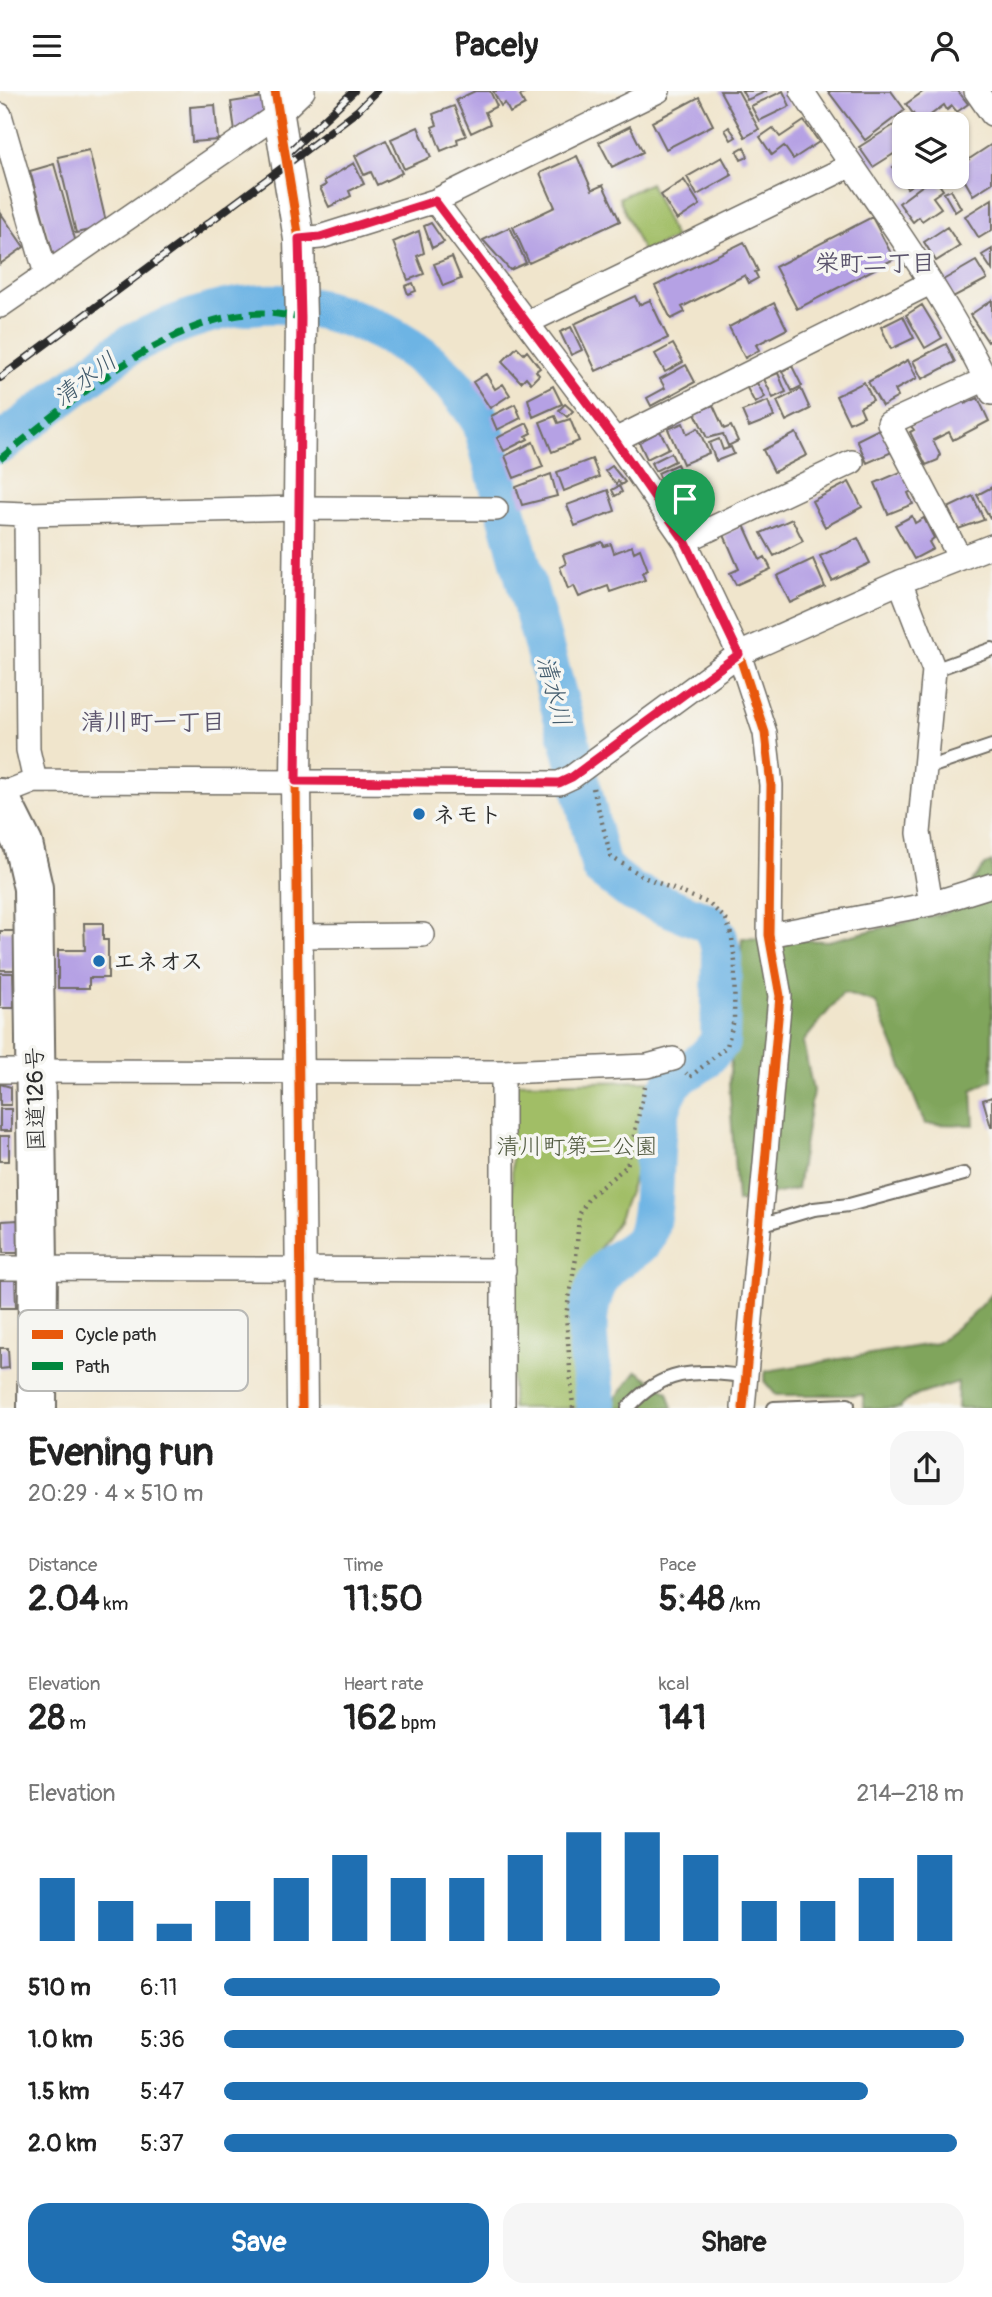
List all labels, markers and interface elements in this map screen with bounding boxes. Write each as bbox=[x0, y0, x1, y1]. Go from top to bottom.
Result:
text: Pacely bbox=[454, 26, 538, 66]
icon: menu bbox=[28, 27, 66, 65]
icon: person bbox=[926, 27, 964, 65]
map controls bbox=[892, 112, 969, 189]
button: layers bbox=[892, 112, 969, 189]
district label: 栄町二丁目 bbox=[815, 249, 935, 278]
water label: 清水川 bbox=[48, 346, 123, 413]
pin bbox=[655, 469, 715, 541]
icon: arrive bbox=[666, 480, 704, 518]
water label: 清水川 bbox=[530, 653, 577, 730]
district label: 清川町一丁目 bbox=[81, 708, 225, 737]
place label: ネモト bbox=[433, 800, 502, 829]
marker: ネモト bbox=[411, 806, 427, 822]
place label: エネオス bbox=[113, 947, 204, 976]
marker: エネオス bbox=[91, 953, 107, 969]
street label: 国道126号 bbox=[20, 1047, 51, 1151]
park label: 清川町第二公園 bbox=[497, 1132, 658, 1161]
legend bbox=[18, 1310, 248, 1391]
text: Cycle path bbox=[75, 1323, 156, 1347]
text: Path bbox=[75, 1355, 110, 1379]
text: Evening run bbox=[28, 1429, 214, 1477]
button: share bbox=[890, 1431, 964, 1505]
text: 20:29 · 4 × 510 m bbox=[28, 1479, 203, 1508]
text: Distance bbox=[28, 1553, 97, 1577]
text: Time bbox=[343, 1553, 383, 1577]
text: Pace bbox=[659, 1553, 696, 1577]
text: 2.04 bbox=[28, 1577, 99, 1621]
text: 11:50 bbox=[343, 1577, 423, 1621]
text: 5:48 bbox=[659, 1577, 725, 1621]
text: km bbox=[99, 1592, 128, 1616]
text: /km bbox=[725, 1592, 761, 1616]
text: Elevation bbox=[28, 1672, 100, 1696]
text: Heart rate bbox=[343, 1672, 423, 1696]
text: kcal bbox=[659, 1672, 690, 1696]
text: 28 bbox=[28, 1696, 65, 1740]
text: 162 bbox=[343, 1696, 397, 1740]
text: 141 bbox=[659, 1696, 706, 1740]
text: m bbox=[65, 1711, 86, 1735]
text: bpm bbox=[397, 1711, 436, 1735]
text: Elevation bbox=[28, 1779, 116, 1808]
text: 214–218 m bbox=[856, 1779, 964, 1808]
text: 510 m bbox=[28, 1973, 91, 2002]
text: 6:11 bbox=[140, 1973, 178, 2002]
text: 1.0 km bbox=[28, 2025, 93, 2054]
text: 5:36 bbox=[140, 2025, 185, 2054]
text: 1.5 km bbox=[28, 2077, 90, 2106]
text: 5:47 bbox=[140, 2077, 184, 2106]
text: 2.0 km bbox=[28, 2129, 97, 2158]
text: 5:37 bbox=[140, 2129, 184, 2158]
button: Save bbox=[28, 2203, 489, 2283]
button: Share bbox=[503, 2203, 964, 2283]

